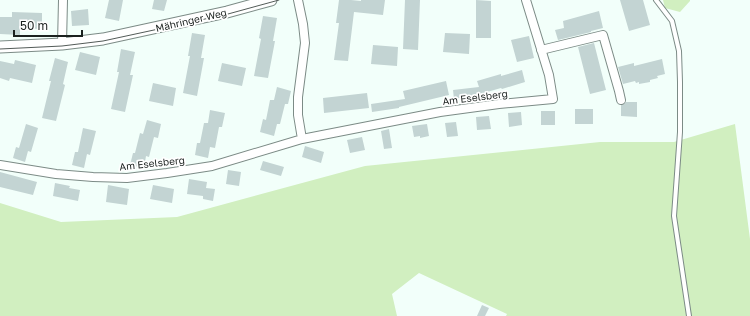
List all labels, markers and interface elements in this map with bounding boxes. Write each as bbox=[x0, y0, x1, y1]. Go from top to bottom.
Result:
street label: Mähringer Weg bbox=[154, 6, 228, 34]
scale bar bbox=[14, 12, 82, 38]
text: 50 m bbox=[20, 18, 48, 33]
street label: Am Eselsberg bbox=[442, 87, 508, 107]
street label: Am Eselsberg bbox=[119, 154, 185, 172]

